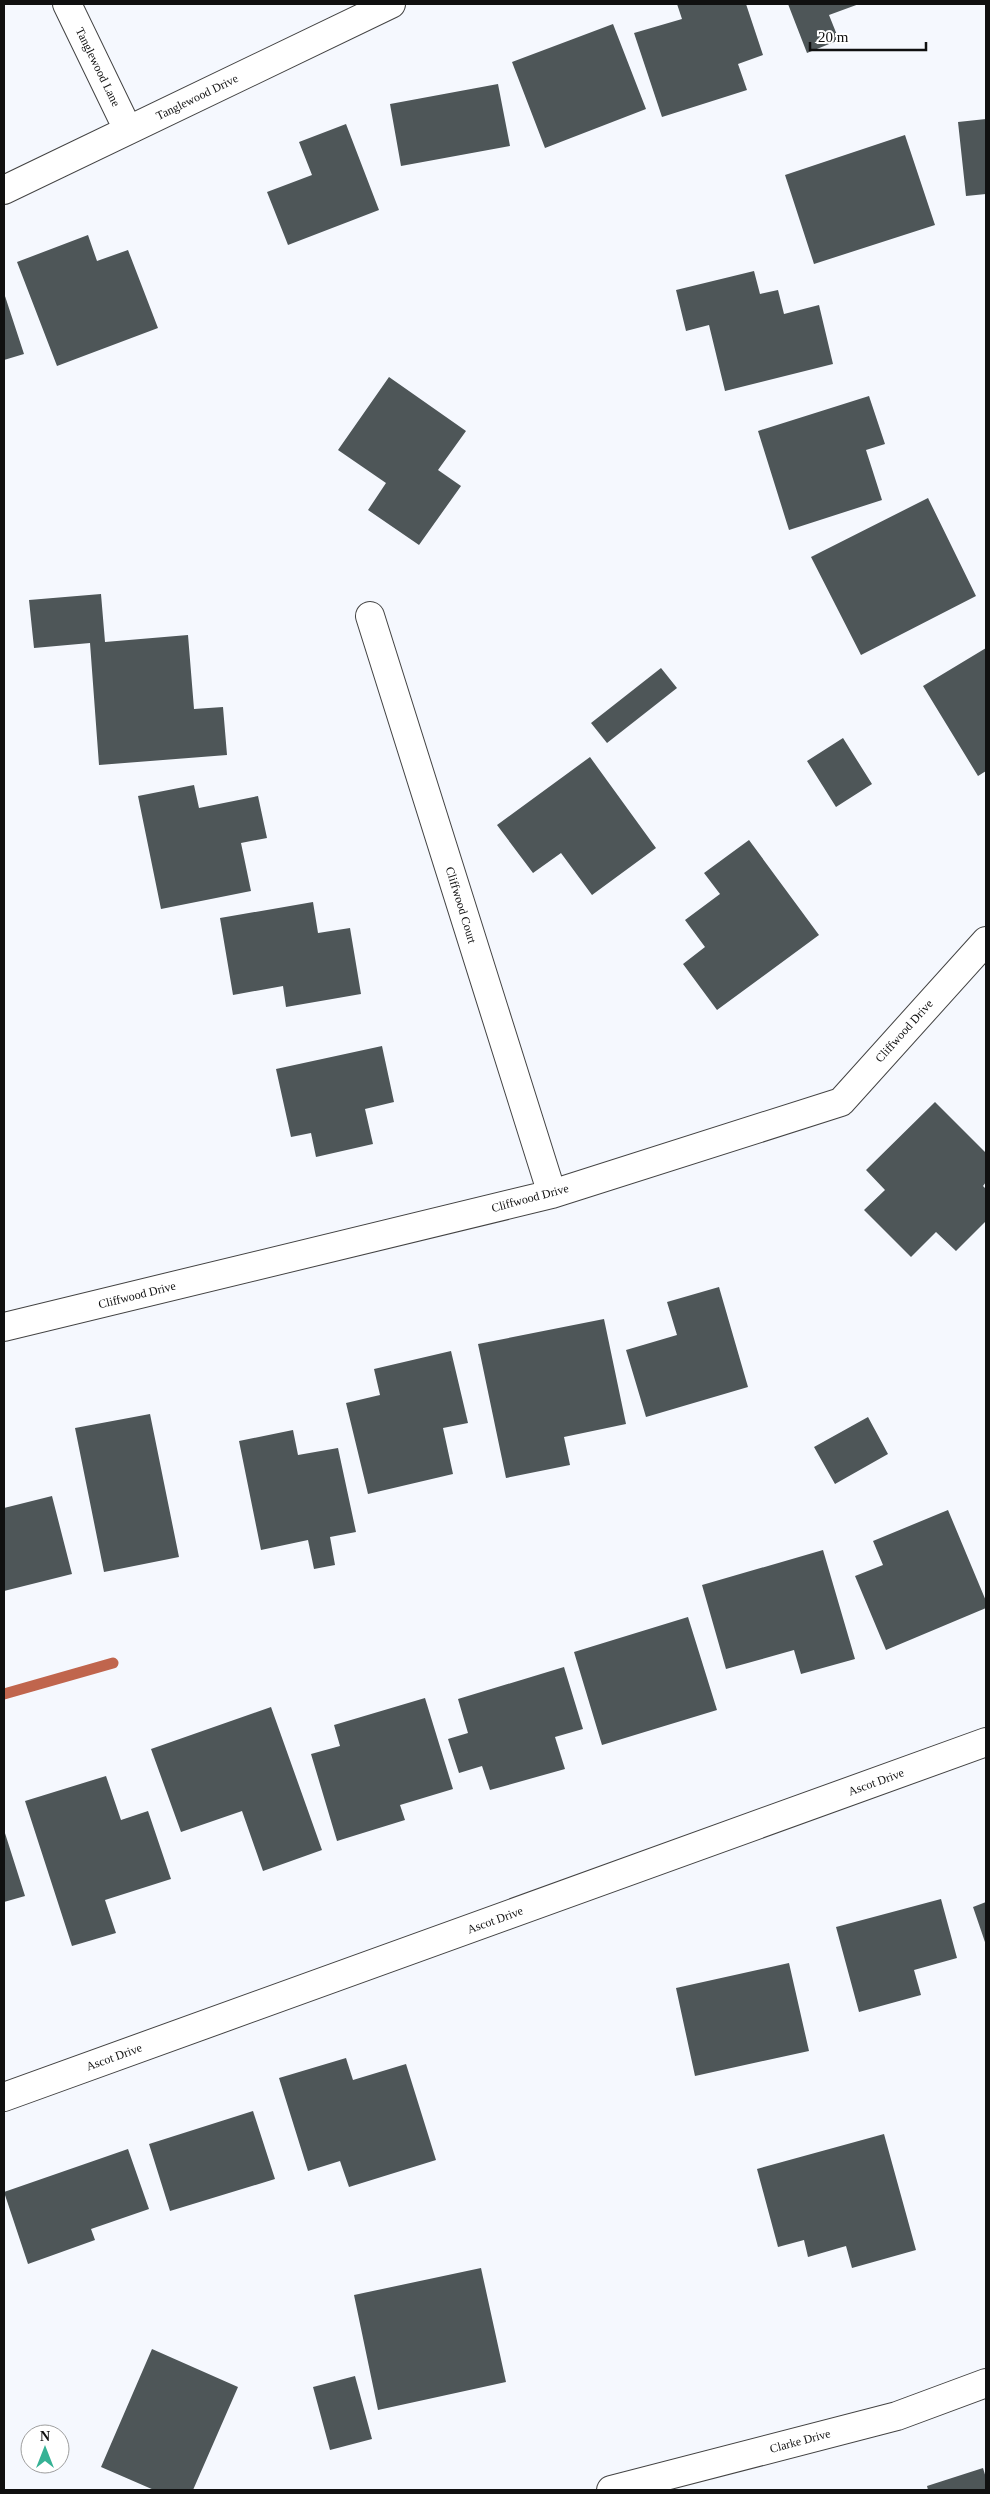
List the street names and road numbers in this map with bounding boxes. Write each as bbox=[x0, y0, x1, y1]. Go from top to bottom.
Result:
street label: Tanglewood Lane bbox=[73, 25, 123, 109]
street label: Tanglewood Drive bbox=[154, 71, 240, 123]
street label: Cliffwood Court bbox=[443, 865, 480, 946]
street label: Cliffwood Drive bbox=[872, 997, 936, 1065]
street label: Cliffwood Drive bbox=[490, 1181, 570, 1215]
street label: Cliffwood Drive bbox=[97, 1279, 177, 1311]
street label: Ascot Drive bbox=[846, 1765, 906, 1799]
street label: Ascot Drive bbox=[465, 1903, 525, 1937]
street label: Ascot Drive bbox=[84, 2040, 144, 2074]
street label: Clarke Drive bbox=[768, 2426, 832, 2456]

